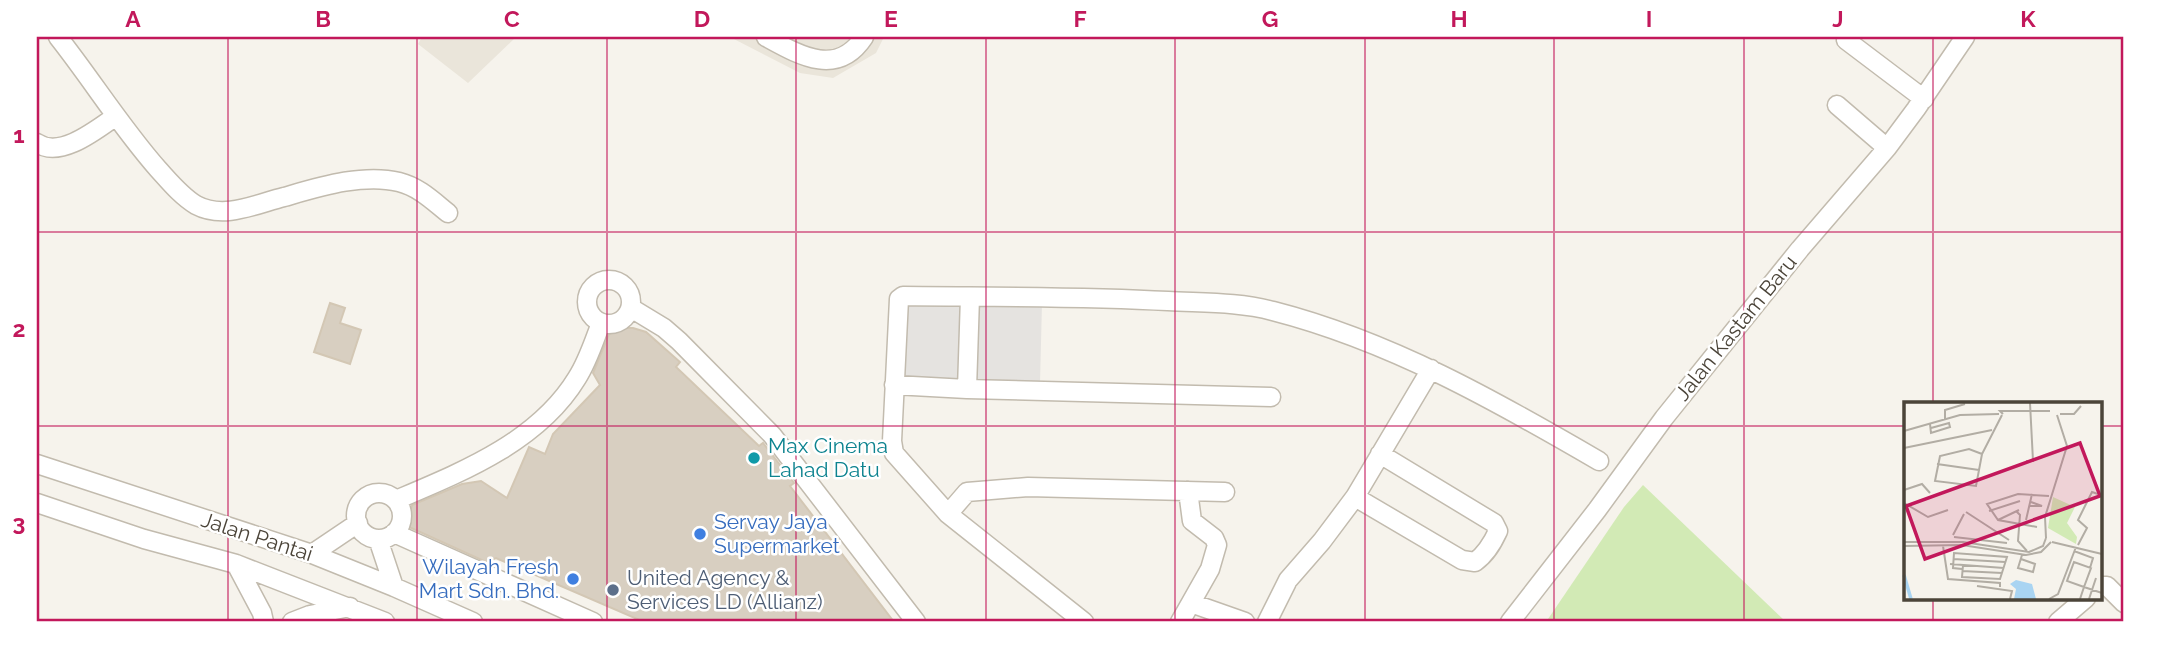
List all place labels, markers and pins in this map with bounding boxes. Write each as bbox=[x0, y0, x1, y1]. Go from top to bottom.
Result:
place label: Max Cinema Lahad Datu bbox=[768, 433, 888, 482]
marker: Max Cinema Lahad Datu bbox=[746, 450, 762, 466]
place label: Servay Jaya Supermarket bbox=[714, 509, 840, 558]
marker: Servay Jaya Supermarket bbox=[692, 526, 708, 542]
place label: Wilayah Fresh Mart Sdn. Bhd. bbox=[419, 554, 559, 603]
place label: United Agency & Services LD (Allianz) bbox=[627, 565, 823, 614]
marker: Wilayah Fresh Mart Sdn. Bhd. bbox=[565, 571, 581, 587]
marker: United Agency & Services LD (Allianz) bbox=[605, 582, 621, 598]

